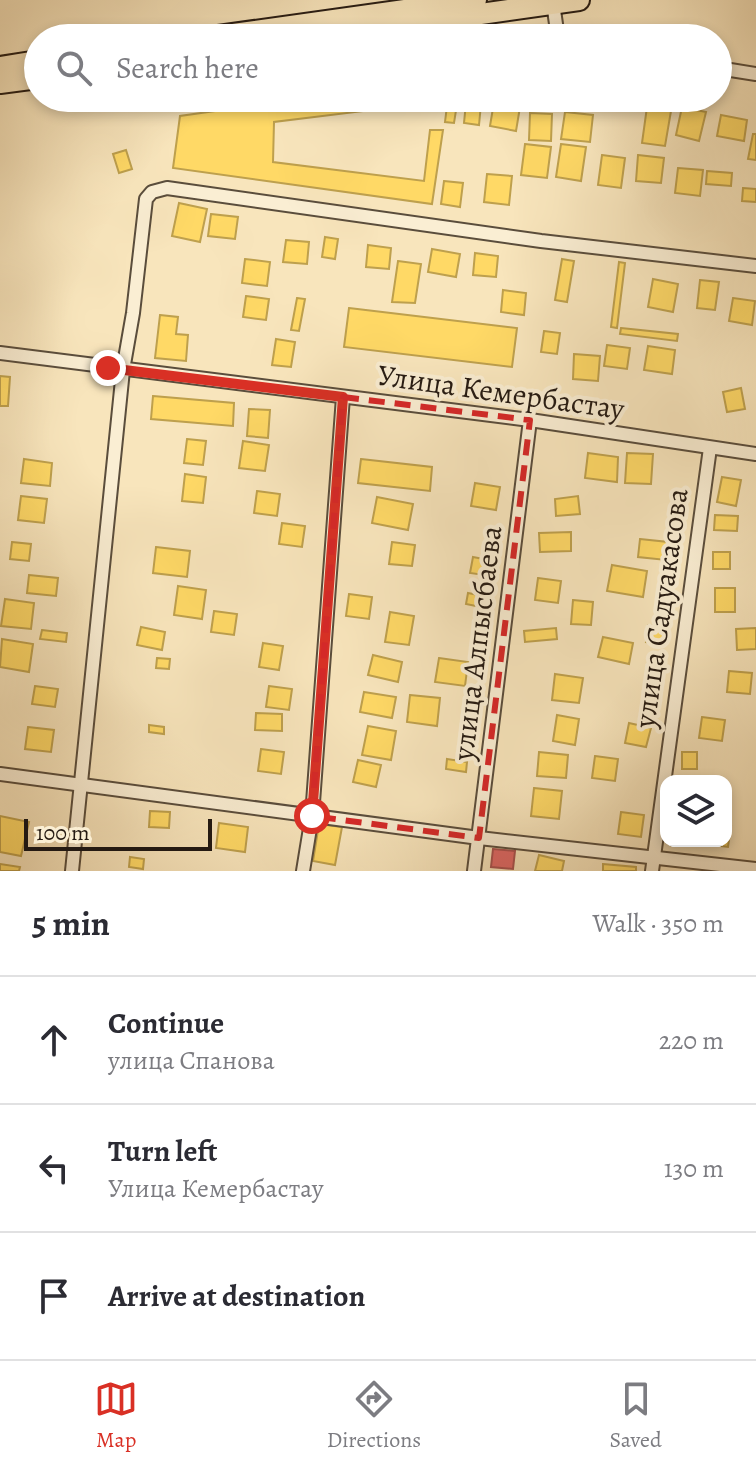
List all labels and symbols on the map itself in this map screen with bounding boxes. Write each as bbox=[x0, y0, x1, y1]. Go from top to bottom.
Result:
route end bbox=[90, 350, 126, 386]
street label: Улица Кемербастау bbox=[375, 355, 627, 429]
street label: улица Садуакасова bbox=[624, 486, 698, 731]
street label: улица Алпысбаева bbox=[443, 523, 511, 764]
route start bbox=[294, 798, 330, 834]
scale bar bbox=[24, 815, 212, 851]

